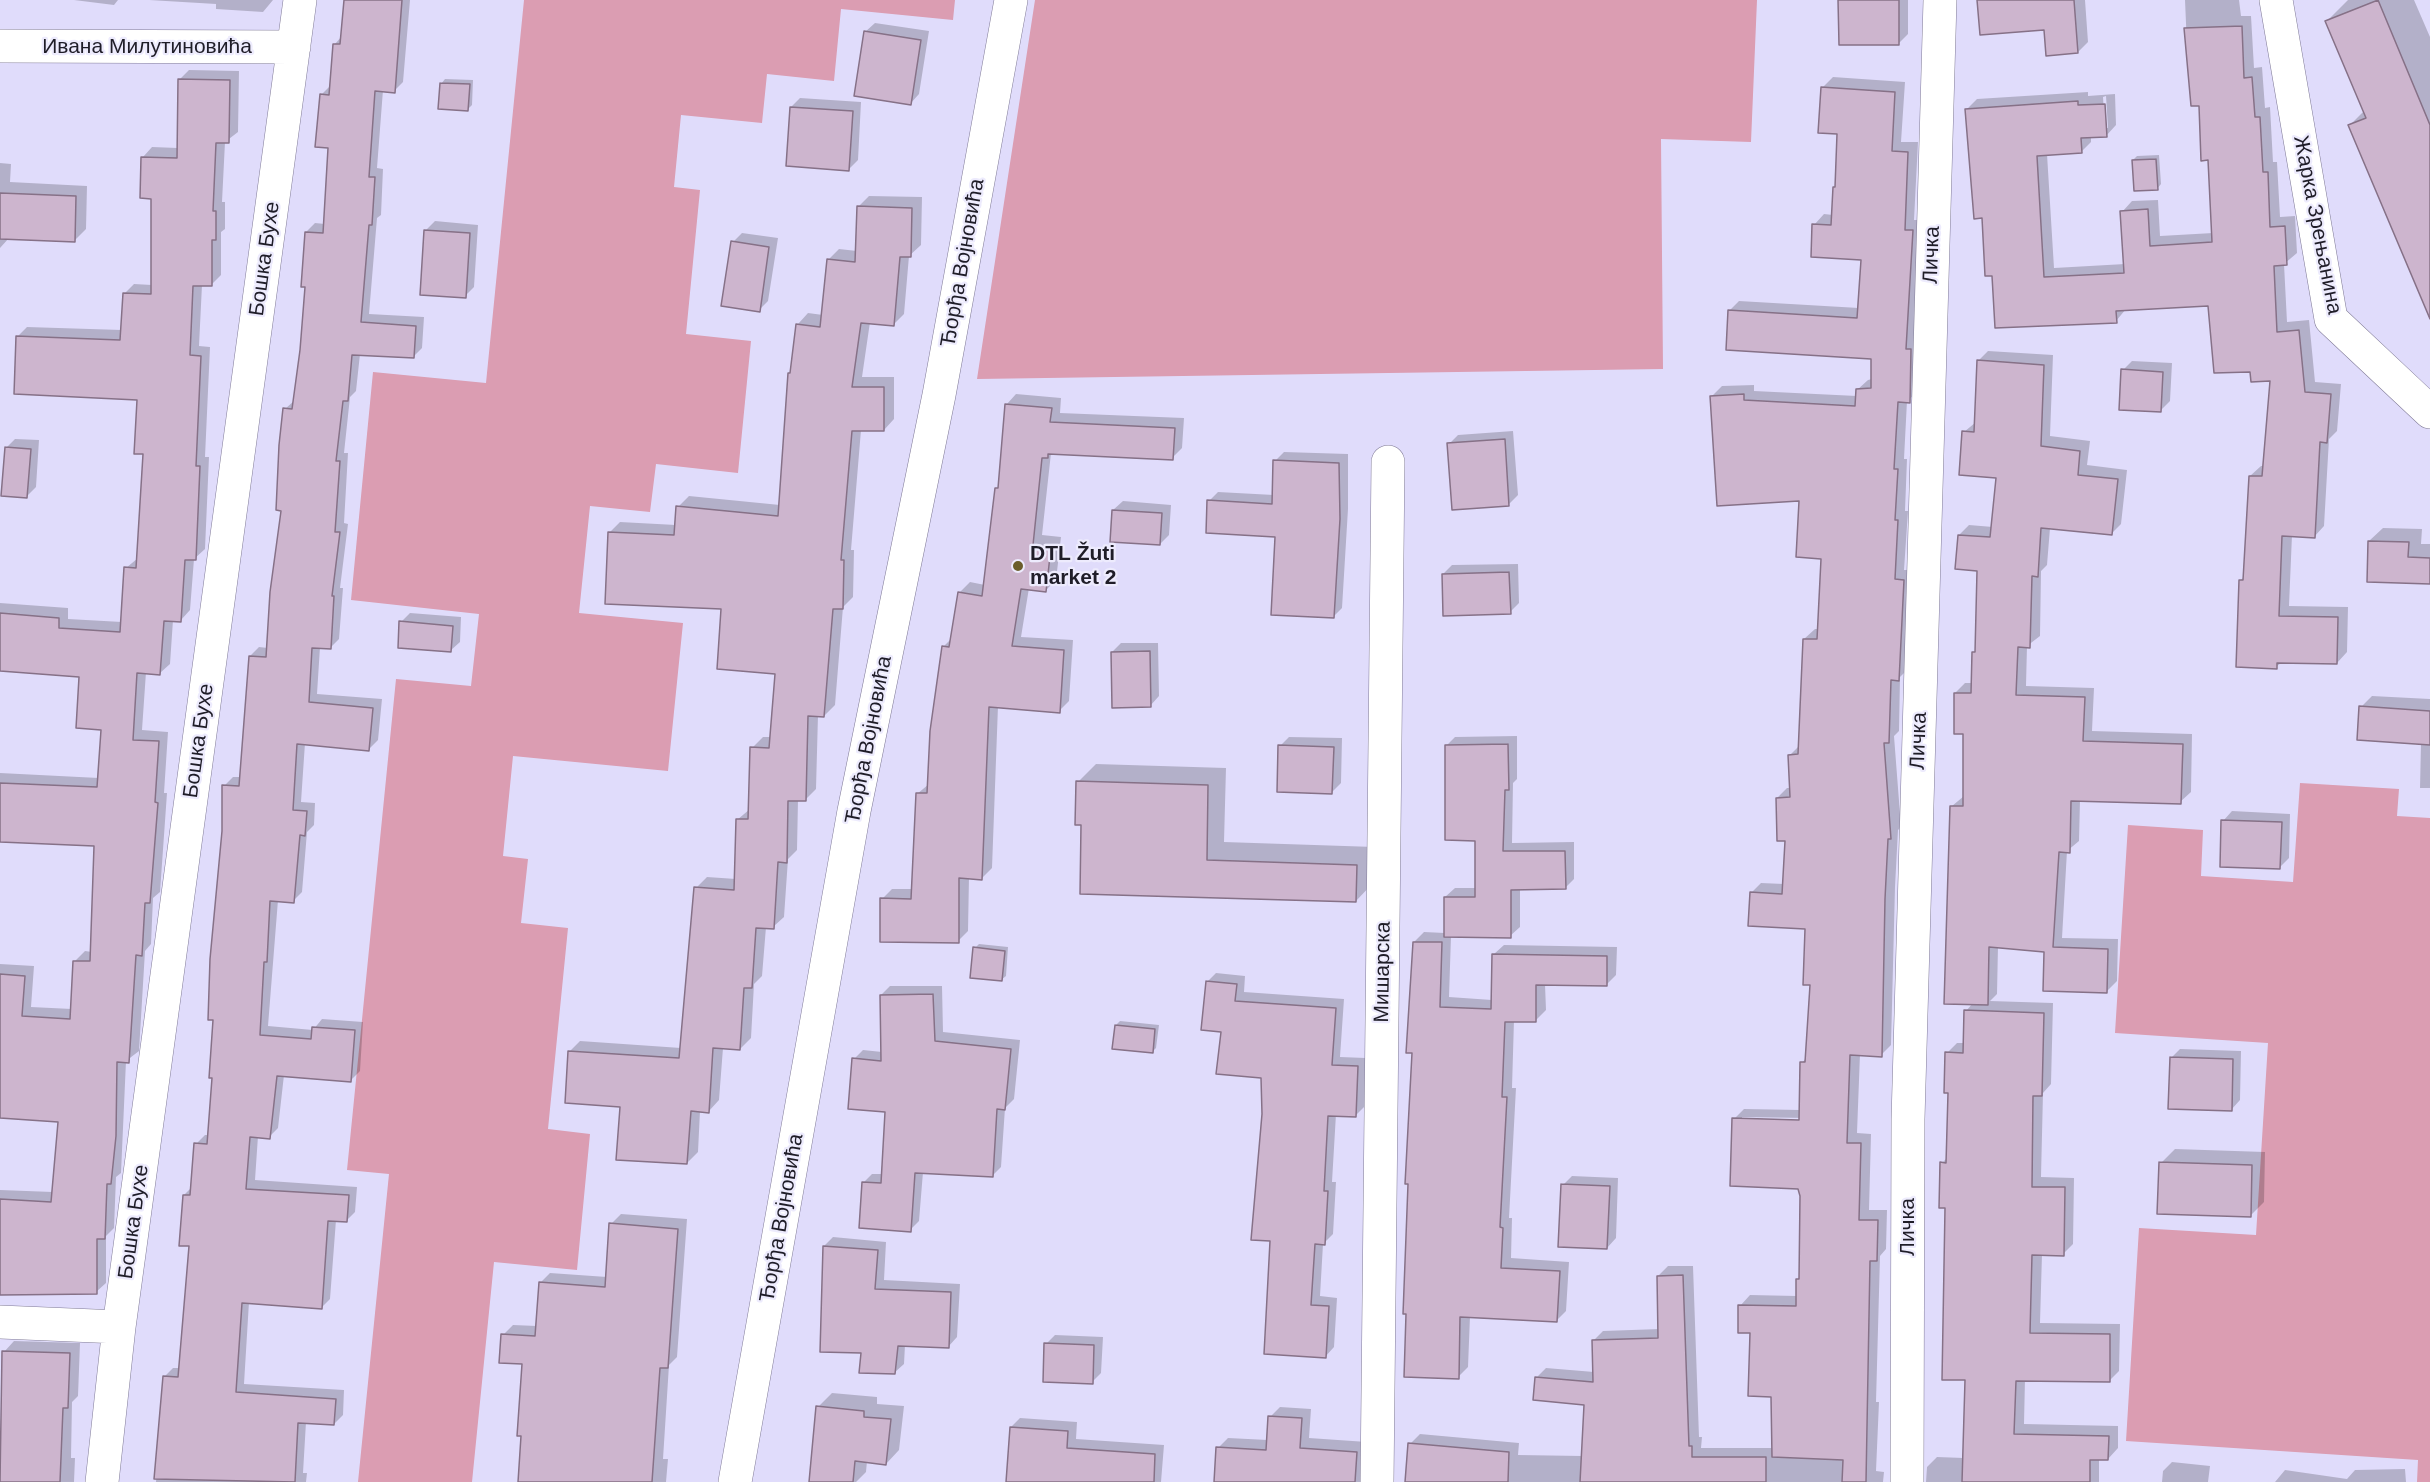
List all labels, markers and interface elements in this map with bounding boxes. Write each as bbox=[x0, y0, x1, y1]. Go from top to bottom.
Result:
street label: Ивана Милутиновића bbox=[42, 34, 252, 60]
street label: Жарка Зрењанина bbox=[2287, 133, 2347, 317]
street label: Ђорђа Војновића bbox=[936, 177, 990, 349]
street label: Бошка Бухе bbox=[245, 200, 285, 318]
street label: Личка bbox=[1918, 226, 1946, 284]
place label: DTL Žuti market 2 bbox=[1030, 541, 1116, 591]
marker: DTL Žuti market 2 bbox=[1011, 559, 1025, 573]
street label: Ђорђа Војновића bbox=[840, 654, 898, 826]
street label: Бошка Бухе bbox=[179, 682, 219, 800]
street label: Личка bbox=[1905, 712, 1933, 770]
street label: Мишарска bbox=[1370, 921, 1396, 1023]
street label: Ђорђа Војновића bbox=[755, 1132, 809, 1304]
street label: Бошка Бухе bbox=[114, 1163, 154, 1281]
street label: Личка bbox=[1895, 1198, 1921, 1256]

